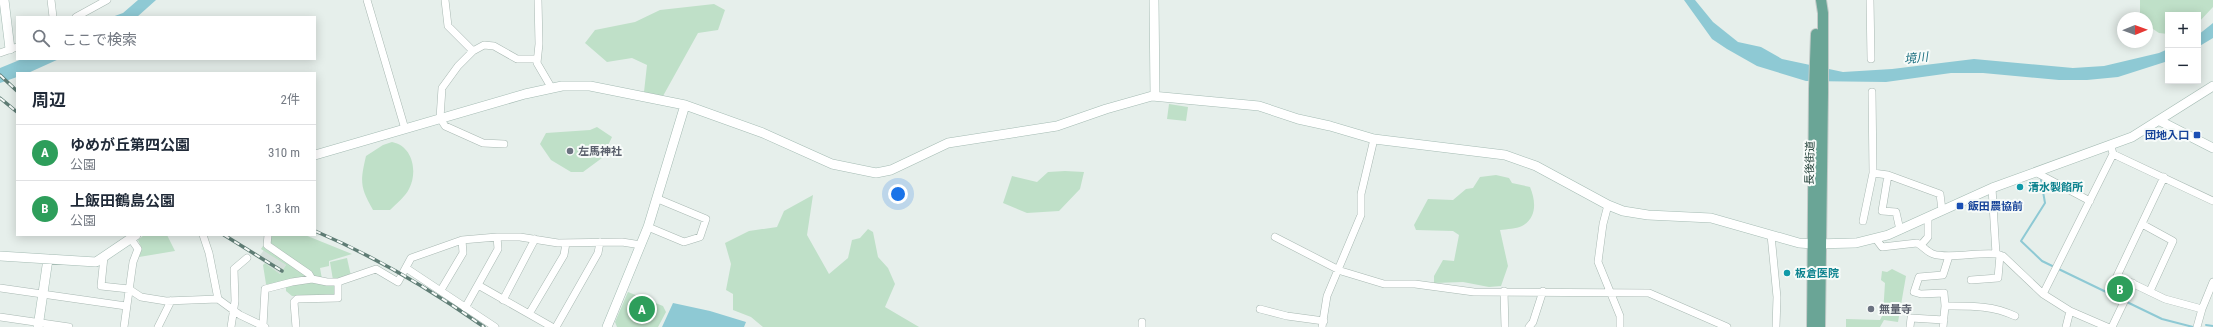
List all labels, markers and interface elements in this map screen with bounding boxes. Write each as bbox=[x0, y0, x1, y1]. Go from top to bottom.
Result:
north arrow bbox=[2117, 12, 2153, 48]
map controls bbox=[2165, 12, 2201, 84]
button: + bbox=[2165, 12, 2201, 48]
search box bbox=[16, 16, 316, 60]
icon: search bbox=[30, 27, 52, 49]
text: ここで検索 bbox=[62, 31, 137, 49]
button: − bbox=[2165, 48, 2201, 84]
water label: 境川 bbox=[1903, 50, 1931, 66]
text: 周辺 bbox=[32, 90, 66, 110]
text: 2件 bbox=[281, 92, 300, 107]
place label: 団地入口 bbox=[2145, 129, 2189, 142]
marker: 団地入口 bbox=[2192, 130, 2202, 140]
text: ゆめが丘第四公園 bbox=[70, 136, 190, 154]
street label: 長後街道 bbox=[1803, 141, 1817, 185]
text: A bbox=[41, 145, 49, 160]
text: 310 m bbox=[268, 145, 300, 160]
place label: 左馬神社 bbox=[578, 145, 622, 158]
marker: 左馬神社 bbox=[565, 146, 575, 156]
text: 公園 bbox=[70, 157, 96, 172]
place label: 清水製餡所 bbox=[2028, 181, 2083, 194]
marker: 清水製餡所 bbox=[2015, 182, 2025, 192]
your location bbox=[888, 184, 908, 204]
text: 上飯田鶴島公園 bbox=[70, 192, 175, 210]
place label: 飯田農協前 bbox=[1967, 200, 2023, 213]
text: B bbox=[41, 201, 49, 216]
text: 1.3 km bbox=[265, 201, 300, 216]
marker: 飯田農協前 bbox=[1955, 201, 1965, 211]
text: 公園 bbox=[70, 213, 96, 228]
place label: 板倉医院 bbox=[1795, 267, 1839, 280]
marker: 板倉医院 bbox=[1782, 268, 1792, 278]
pin: B bbox=[2107, 274, 2133, 304]
pin: A bbox=[629, 294, 655, 324]
place label: 無量寺 bbox=[1879, 303, 1912, 316]
marker: 無量寺 bbox=[1866, 304, 1876, 314]

